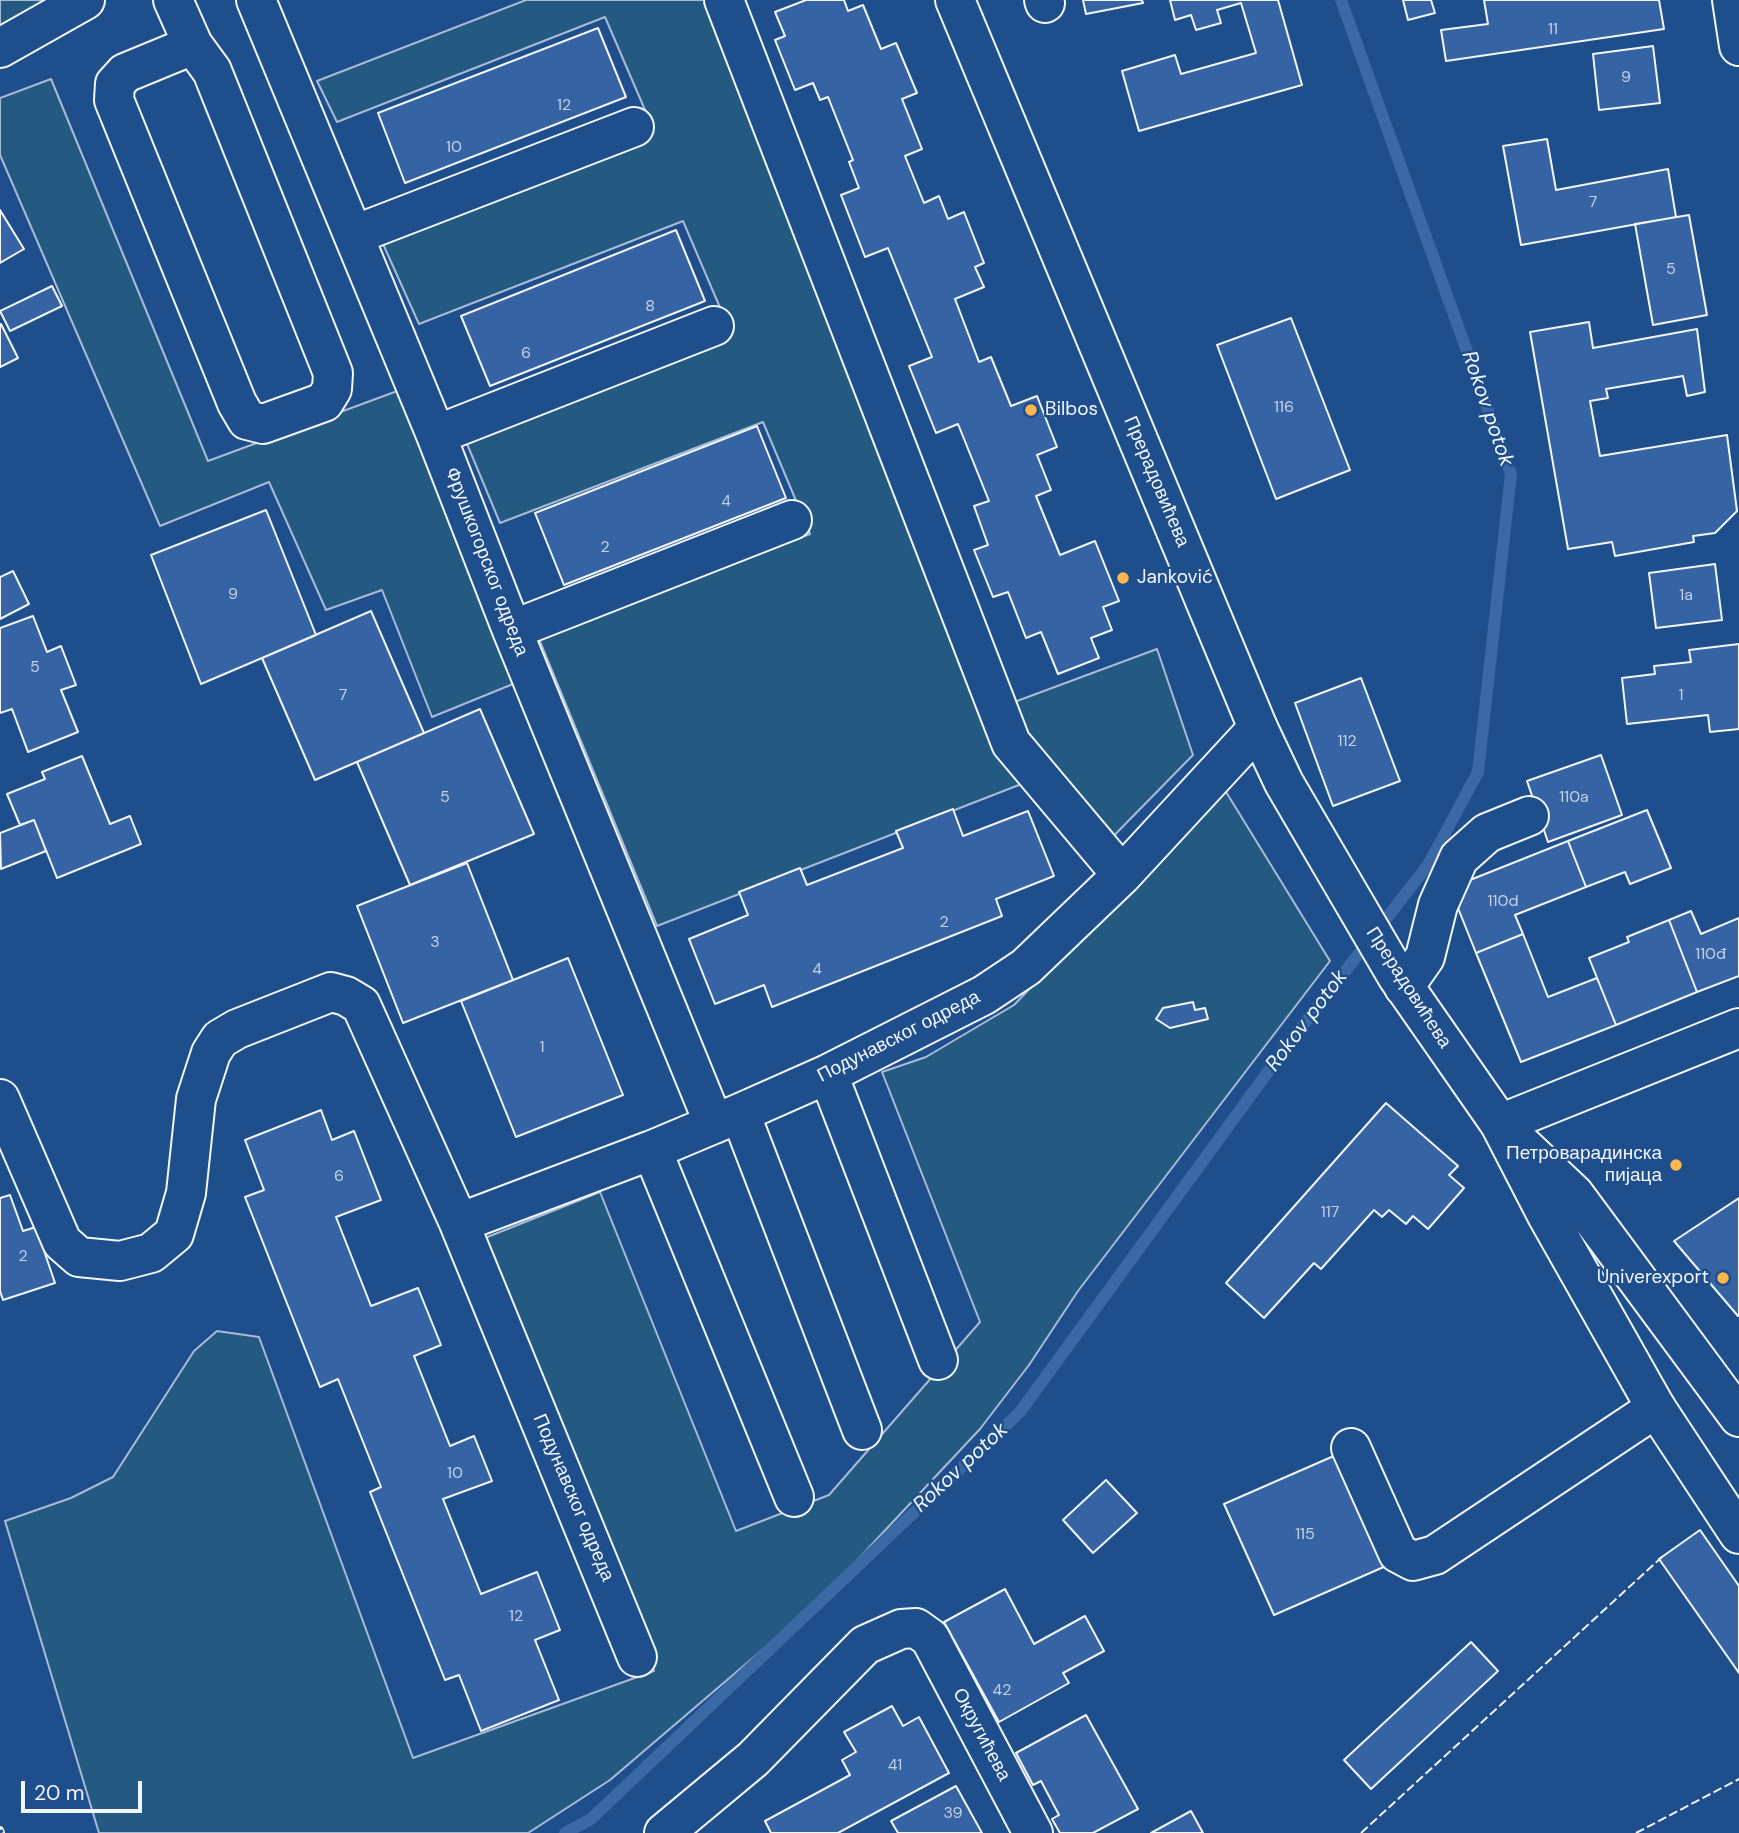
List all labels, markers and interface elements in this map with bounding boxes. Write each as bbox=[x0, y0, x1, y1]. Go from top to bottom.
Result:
house number: 11 bbox=[1548, 20, 1558, 40]
house number: 9 bbox=[1621, 68, 1631, 88]
house number: 12 bbox=[557, 96, 571, 116]
house number: 10 bbox=[446, 138, 462, 158]
house number: 7 bbox=[1589, 193, 1597, 213]
house number: 5 bbox=[1666, 260, 1676, 280]
house number: 8 bbox=[645, 297, 655, 317]
house number: 6 bbox=[521, 344, 531, 364]
water label: Rokov potok bbox=[1455, 348, 1519, 470]
house number: 116 bbox=[1274, 398, 1294, 418]
place label: Bilbos bbox=[1045, 399, 1098, 421]
marker: Bilbos bbox=[1023, 402, 1039, 418]
street label: Прерадовићева bbox=[1118, 413, 1194, 551]
street label: Фрушкогорског одреда bbox=[439, 464, 533, 660]
house number: 4 bbox=[721, 492, 731, 512]
house number: 2 bbox=[600, 538, 610, 558]
place label: Janković bbox=[1137, 567, 1213, 589]
marker: Janković bbox=[1115, 570, 1131, 586]
house number: 9 bbox=[228, 585, 238, 605]
house number: 1a bbox=[1679, 586, 1693, 606]
house number: 5 bbox=[30, 658, 40, 678]
house number: 7 bbox=[339, 686, 347, 706]
house number: 1 bbox=[1679, 686, 1683, 706]
house number: 112 bbox=[1337, 732, 1357, 752]
house number: 5 bbox=[440, 788, 450, 808]
house number: 110a bbox=[1559, 788, 1589, 808]
house number: 110d bbox=[1488, 892, 1518, 912]
house number: 2 bbox=[939, 913, 949, 933]
street label: Прерадовићева bbox=[1360, 923, 1456, 1053]
house number: 3 bbox=[430, 933, 440, 953]
house number: 110đ bbox=[1695, 945, 1727, 965]
house number: 4 bbox=[812, 960, 822, 980]
water label: Rokov potok bbox=[1261, 965, 1353, 1077]
street label: Подунавског одреда bbox=[814, 986, 984, 1088]
house number: 1 bbox=[540, 1038, 544, 1058]
place label: Петроварадинска пијаца bbox=[1506, 1143, 1662, 1187]
marker: Петроварадинска пијаца bbox=[1668, 1157, 1684, 1173]
house number: 6 bbox=[334, 1167, 344, 1187]
house number: 117 bbox=[1321, 1203, 1339, 1223]
house number: 2 bbox=[18, 1247, 28, 1267]
place label: Univerexport bbox=[1597, 1267, 1709, 1289]
marker: Univerexport bbox=[1715, 1270, 1731, 1286]
street label: Подунавског одреда bbox=[527, 1411, 619, 1585]
water label: Rokov potok bbox=[908, 1418, 1014, 1518]
house number: 10 bbox=[447, 1464, 463, 1484]
house number: 115 bbox=[1295, 1525, 1315, 1545]
house number: 12 bbox=[509, 1607, 523, 1627]
house number: 42 bbox=[993, 1681, 1011, 1701]
street label: Округићева bbox=[947, 1685, 1015, 1785]
house number: 41 bbox=[888, 1756, 902, 1776]
scale bar bbox=[24, 1766, 145, 1810]
text: 20 m bbox=[34, 1779, 85, 1807]
house number: 39 bbox=[943, 1804, 963, 1824]

